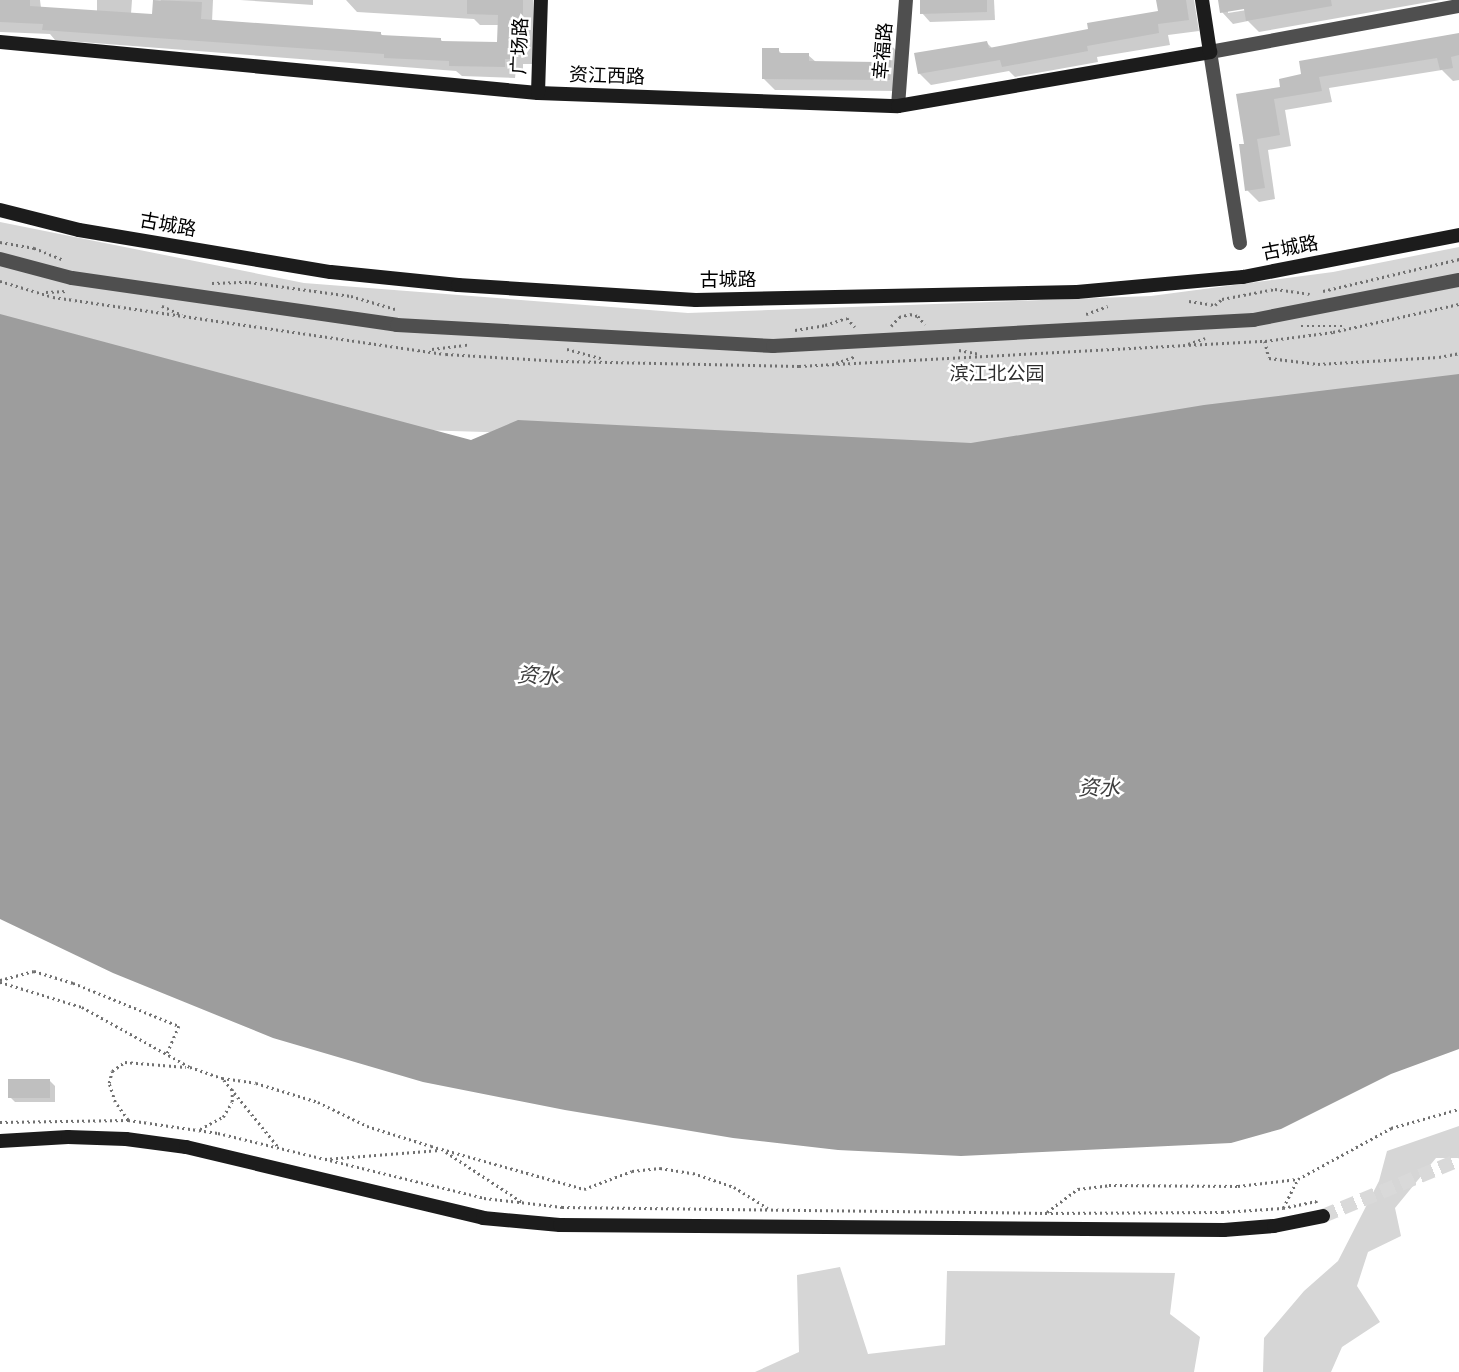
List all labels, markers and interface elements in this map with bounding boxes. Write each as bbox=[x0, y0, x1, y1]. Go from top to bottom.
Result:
street label: 广场路 bbox=[508, 17, 532, 75]
street label: 幸福路 bbox=[869, 22, 897, 80]
street label: 资江西路 bbox=[569, 63, 645, 89]
street label: 古城路 bbox=[138, 209, 198, 241]
street label: 古城路 bbox=[1260, 231, 1320, 265]
street label: 古城路 bbox=[700, 269, 756, 291]
park label: 滨江北公园 bbox=[950, 363, 1044, 385]
water label: 资水 bbox=[516, 662, 560, 690]
water label: 资水 bbox=[1078, 775, 1120, 801]

